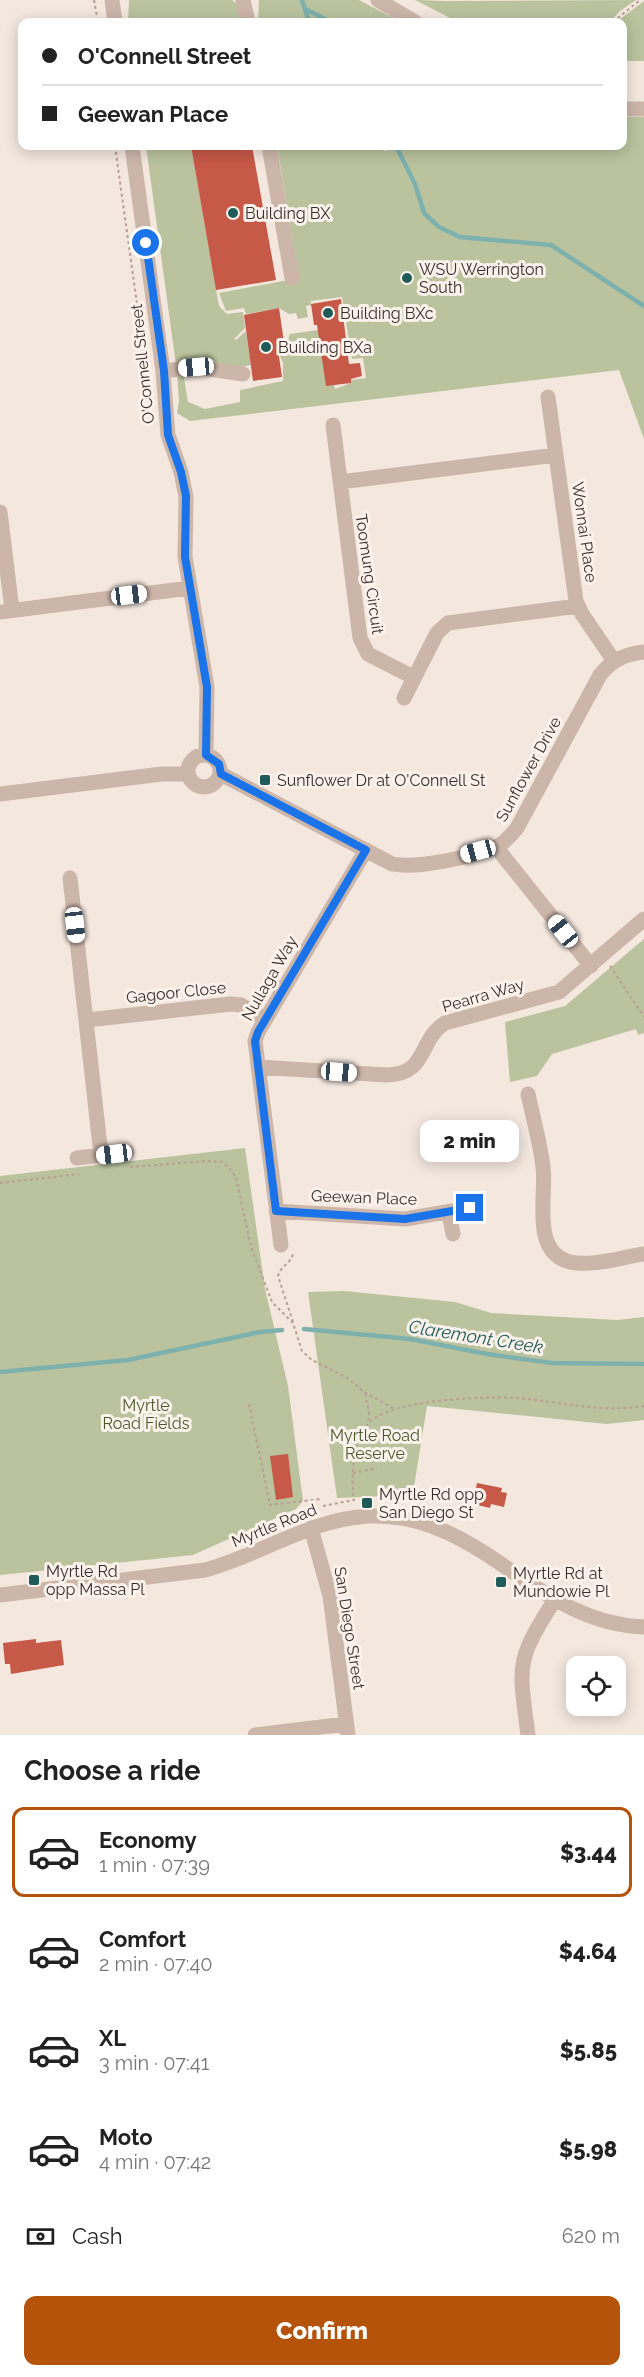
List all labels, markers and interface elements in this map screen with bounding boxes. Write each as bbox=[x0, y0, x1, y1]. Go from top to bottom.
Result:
text: O'Connell Street bbox=[78, 43, 251, 69]
text: Geewan Place bbox=[78, 101, 228, 127]
place label: Building BX bbox=[245, 204, 331, 223]
marker: Building BX bbox=[226, 206, 240, 220]
route start bbox=[132, 229, 159, 256]
place label: WSU Werrington South bbox=[419, 260, 544, 297]
marker: WSU Werrington South bbox=[400, 271, 414, 285]
street label: O'Connell Street bbox=[127, 302, 158, 425]
place label: Building BXc bbox=[340, 304, 434, 323]
marker: Building BXc bbox=[321, 306, 335, 320]
place label: Building BXa bbox=[278, 338, 372, 357]
marker: Building BXa bbox=[259, 340, 273, 354]
car bbox=[177, 356, 215, 378]
street label: Wonnai Place bbox=[568, 481, 601, 584]
street label: Toomung Circuit bbox=[352, 513, 387, 636]
car bbox=[110, 584, 148, 606]
street label: Sunflower Drive bbox=[492, 714, 565, 825]
place label: Sunflower Dr at O'Connell St bbox=[277, 771, 486, 790]
marker: Sunflower Dr at O'Connell St bbox=[258, 773, 272, 787]
car bbox=[458, 838, 498, 864]
car bbox=[64, 906, 86, 944]
car bbox=[545, 911, 581, 951]
street label: Nullaga Way bbox=[238, 932, 301, 1024]
street label: Pearra Way bbox=[440, 975, 527, 1016]
street label: Gagoor Close bbox=[125, 978, 227, 1007]
car bbox=[320, 1062, 358, 1082]
callout: 2 min bbox=[420, 1121, 520, 1163]
text: 2 min bbox=[443, 1129, 496, 1153]
car bbox=[95, 1143, 133, 1165]
street label: Geewan Place bbox=[311, 1186, 417, 1209]
route end bbox=[456, 1194, 483, 1221]
water label: Claremont Creek bbox=[407, 1316, 545, 1358]
park label: Myrtle Road Fields bbox=[103, 1396, 190, 1433]
park label: Myrtle Road Reserve bbox=[330, 1426, 420, 1463]
place label: Myrtle Rd opp San Diego St bbox=[379, 1485, 484, 1522]
marker: Myrtle Rd opp San Diego St bbox=[360, 1496, 374, 1510]
street label: Myrtle Road bbox=[229, 1500, 319, 1551]
place label: Myrtle Rd opp Massa Pl bbox=[46, 1562, 145, 1599]
place label: Myrtle Rd at Mundowie Pl bbox=[513, 1564, 610, 1601]
street label: San Diego Street bbox=[330, 1565, 369, 1691]
marker: Myrtle Rd opp Massa Pl bbox=[27, 1573, 41, 1587]
marker: Myrtle Rd at Mundowie Pl bbox=[494, 1575, 508, 1589]
map controls bbox=[566, 1656, 626, 1716]
button: locate bbox=[566, 1656, 626, 1716]
text: Choose a ride bbox=[24, 1755, 200, 1786]
icon: car bbox=[27, 1825, 81, 1879]
text: Economy bbox=[99, 1827, 197, 1853]
text: $3.44 bbox=[560, 1839, 617, 1865]
text: 1 min · 07:39 bbox=[99, 1853, 210, 1877]
icon: car bbox=[27, 1924, 81, 1978]
text: Comfort bbox=[99, 1926, 186, 1952]
text: $4.64 bbox=[559, 1938, 617, 1964]
text: 2 min · 07:40 bbox=[99, 1952, 213, 1976]
icon: car bbox=[27, 2023, 81, 2077]
text: XL bbox=[99, 2025, 126, 2051]
text: $5.85 bbox=[560, 2037, 617, 2063]
text: 3 min · 07:41 bbox=[99, 2051, 209, 2075]
icon: car bbox=[27, 2122, 81, 2176]
text: Moto bbox=[99, 2124, 153, 2150]
text: $5.98 bbox=[559, 2136, 617, 2162]
text: 4 min · 07:42 bbox=[99, 2150, 211, 2174]
icon: cash bbox=[24, 2220, 57, 2253]
text: Cash bbox=[72, 2223, 123, 2249]
text: 620 m bbox=[562, 2224, 620, 2248]
button: Confirm bbox=[24, 2296, 620, 2365]

